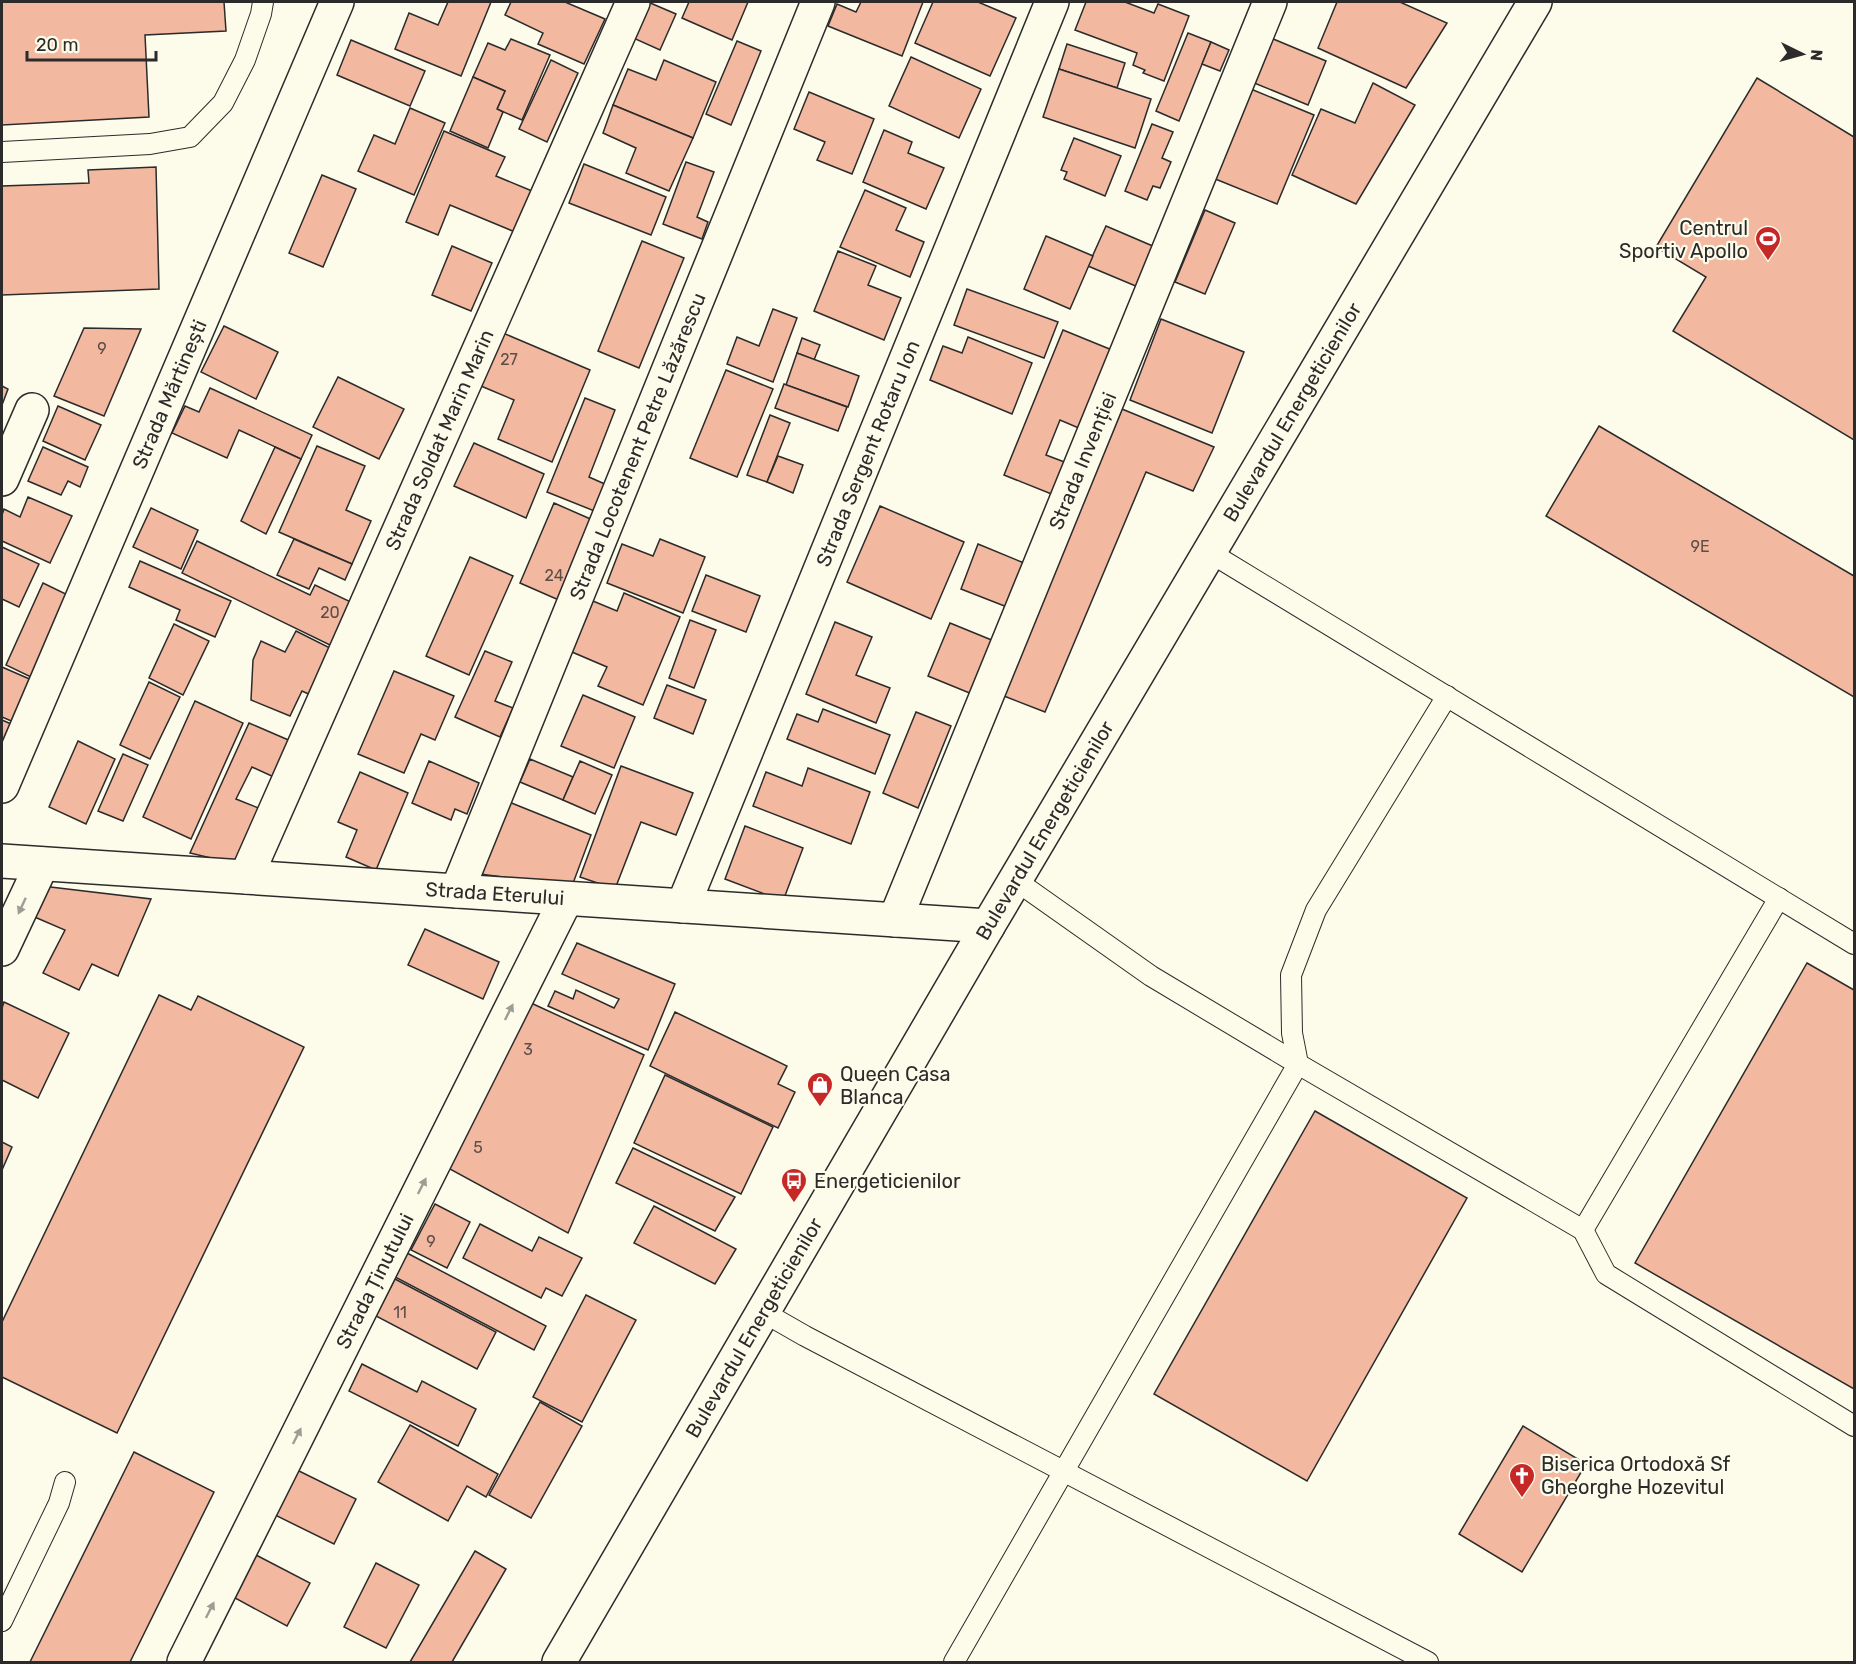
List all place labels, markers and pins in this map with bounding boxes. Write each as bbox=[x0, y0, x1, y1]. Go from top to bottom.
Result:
place label: Centrul Sportiv Apollo bbox=[1619, 216, 1748, 263]
sports icon: Centrul Sportiv Apollo bbox=[1753, 224, 1783, 262]
place label: Queen Casa Blanca bbox=[840, 1062, 951, 1109]
shop icon: Queen Casa Blanca bbox=[805, 1070, 835, 1108]
bus stop icon: Energeticienilor bbox=[779, 1166, 809, 1204]
place label: Energeticienilor bbox=[814, 1169, 961, 1193]
place label: Biserica Ortodoxă Sf Gheorghe Hozevitul bbox=[1541, 1452, 1731, 1499]
church icon: Biserica Ortodoxă Sf Gheorghe Hozevitul bbox=[1507, 1461, 1537, 1499]

